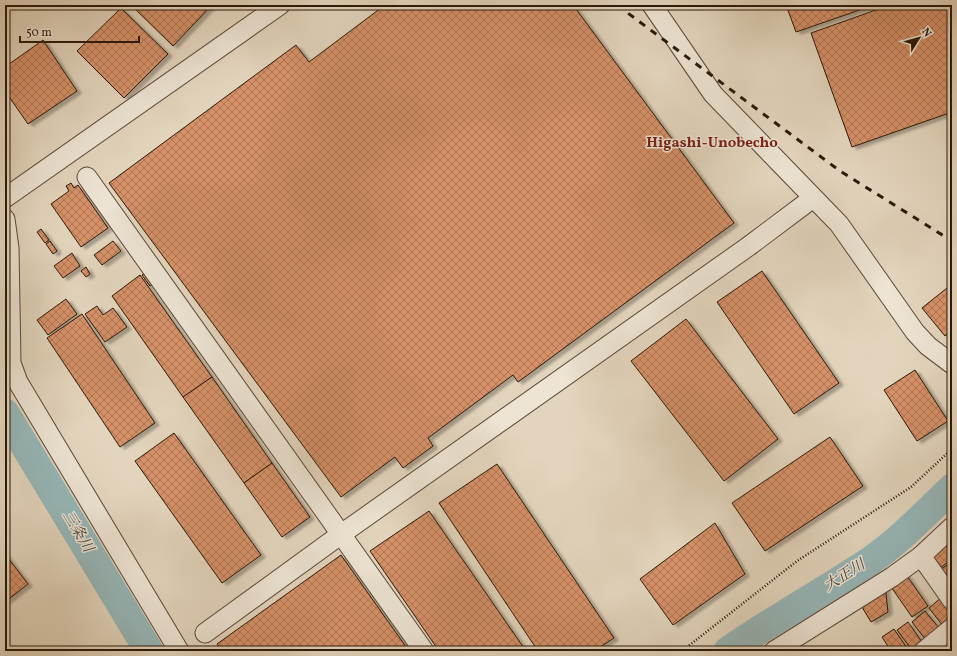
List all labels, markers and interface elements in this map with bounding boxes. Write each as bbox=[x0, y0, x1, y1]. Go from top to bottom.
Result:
scale bar bbox=[20, 18, 139, 44]
north arrow bbox=[899, 18, 939, 58]
text: 50 m bbox=[26, 25, 52, 41]
text: N bbox=[917, 25, 934, 41]
district label: Higashi-Unobecho bbox=[646, 133, 778, 154]
water label: 三条川 bbox=[56, 507, 99, 558]
water label: 大正川 bbox=[820, 554, 871, 597]

